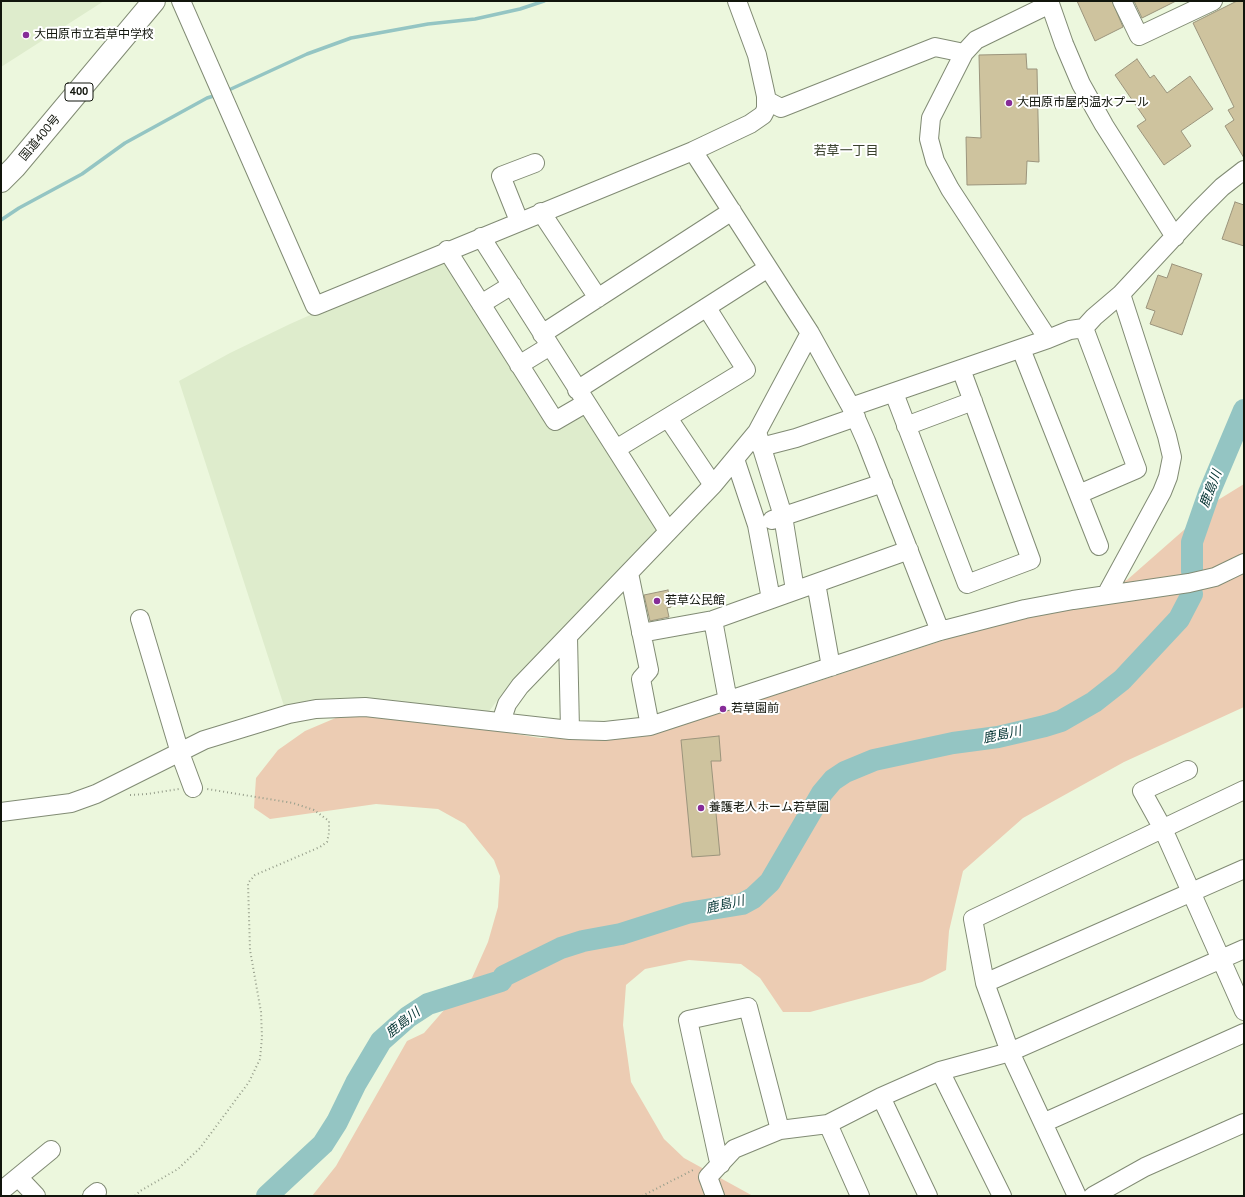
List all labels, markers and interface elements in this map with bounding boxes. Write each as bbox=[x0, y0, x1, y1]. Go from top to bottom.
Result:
place label: 大田原市立若草中学校 bbox=[34, 28, 154, 42]
marker: 大田原市立若草中学校 bbox=[21, 30, 31, 40]
road number: 400 bbox=[65, 83, 93, 101]
place label: 大田原市屋内温水プール bbox=[1017, 96, 1149, 110]
marker: 大田原市屋内温水プール bbox=[1004, 98, 1014, 108]
street label: 国道400号 bbox=[17, 112, 63, 164]
district label: 若草一丁目 bbox=[814, 143, 878, 159]
water label: 鹿島川 bbox=[1197, 468, 1225, 510]
place label: 若草公民館 bbox=[665, 594, 725, 608]
marker: 若草公民館 bbox=[652, 596, 662, 606]
place label: 若草園前 bbox=[731, 702, 779, 716]
marker: 若草園前 bbox=[718, 704, 728, 714]
water label: 鹿島川 bbox=[981, 723, 1023, 747]
place label: 養護老人ホーム若草園 bbox=[709, 801, 829, 815]
marker: 養護老人ホーム若草園 bbox=[696, 803, 706, 813]
water label: 鹿島川 bbox=[704, 893, 746, 917]
water label: 鹿島川 bbox=[383, 1005, 423, 1041]

